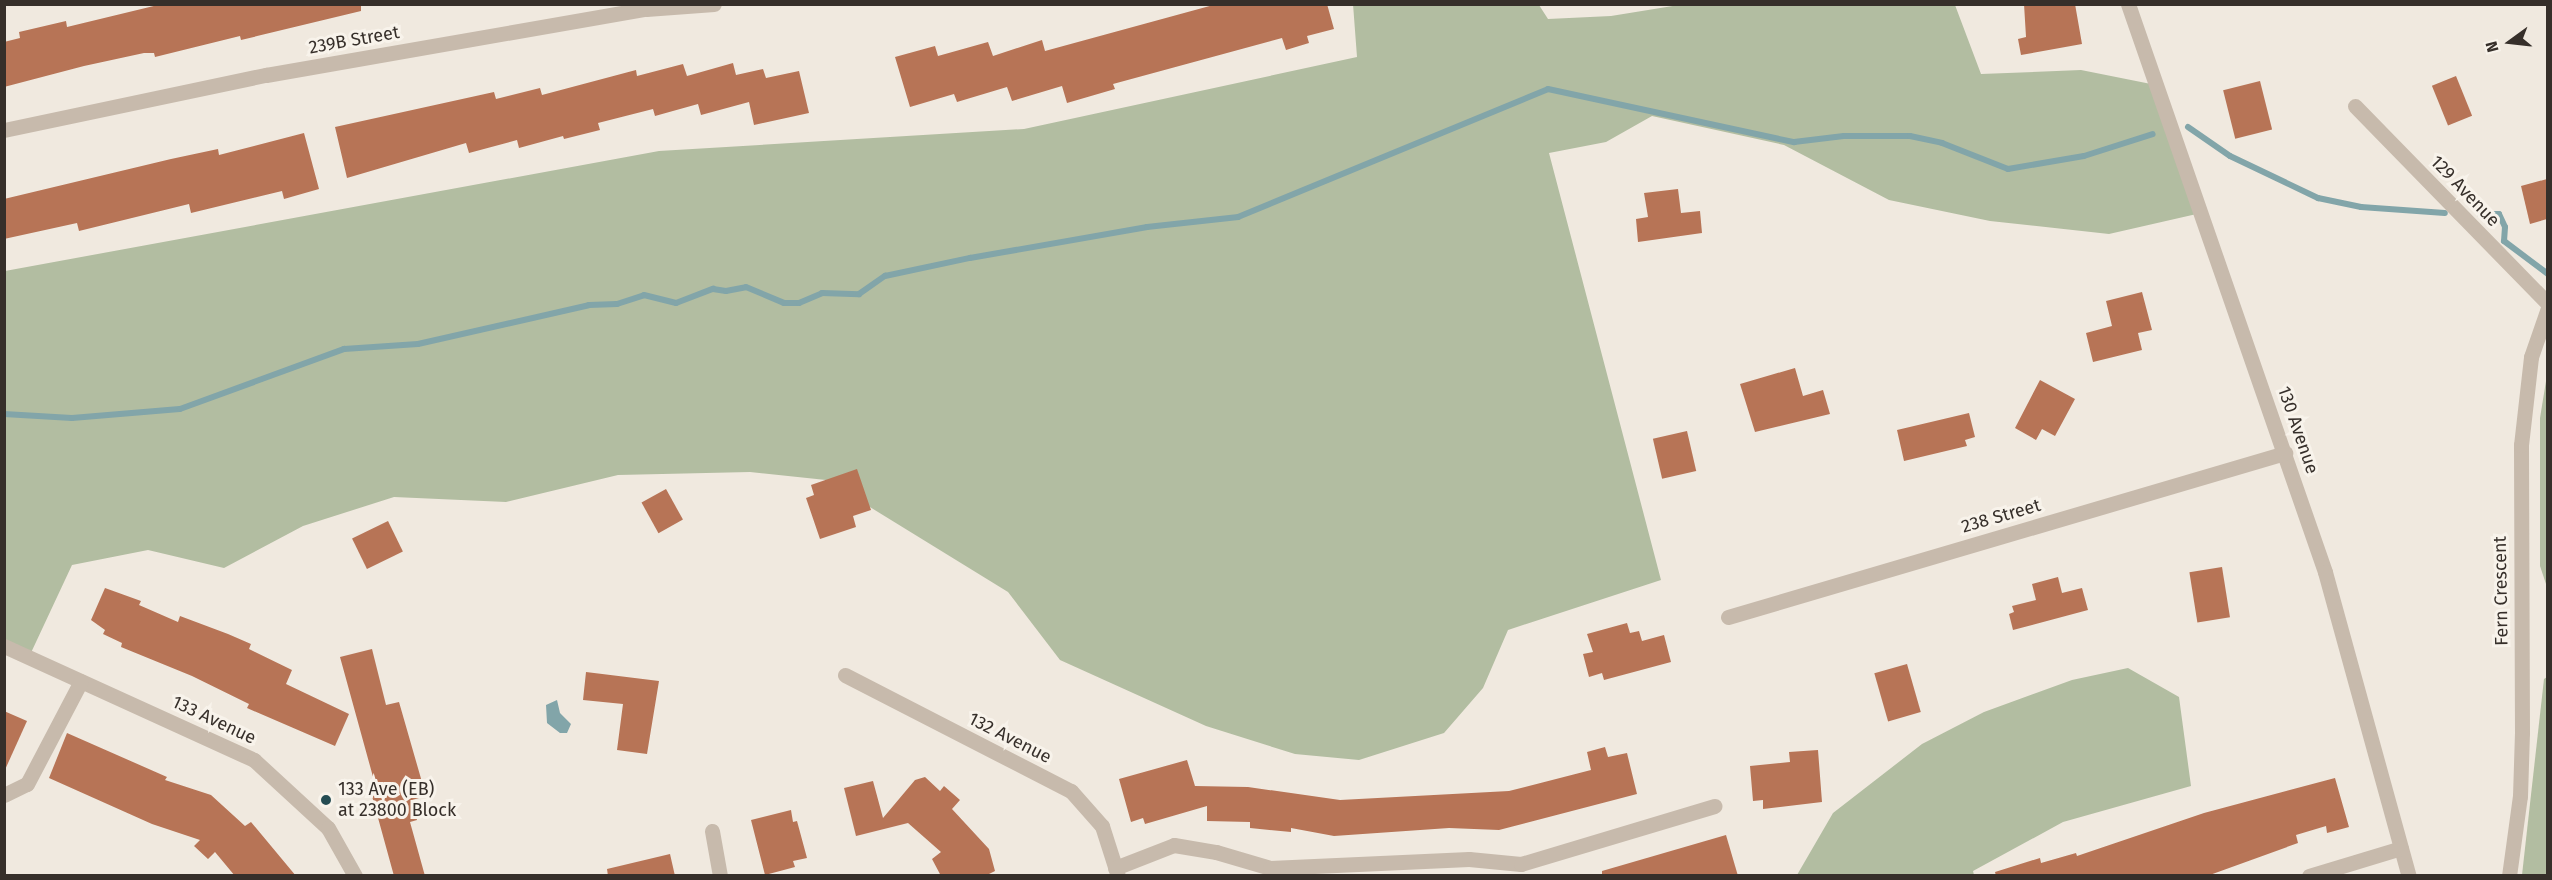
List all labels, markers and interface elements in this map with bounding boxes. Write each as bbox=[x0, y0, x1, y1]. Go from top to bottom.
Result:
north arrow bbox=[2480, 12, 2540, 72]
street label: 239B Street bbox=[307, 21, 401, 59]
text: N bbox=[2482, 39, 2503, 54]
street label: 129 Avenue bbox=[2426, 151, 2504, 231]
street label: 130 Avenue bbox=[2273, 383, 2323, 477]
street label: 238 Street bbox=[1959, 494, 2043, 538]
street label: Fern Crescent bbox=[2489, 536, 2513, 646]
street label: 133 Avenue bbox=[169, 691, 259, 749]
street label: 132 Avenue bbox=[965, 708, 1055, 768]
place label: 133 Ave (EB) at 23800 Block bbox=[338, 779, 456, 822]
marker: 133 Ave (EB) at 23800 Block bbox=[319, 793, 333, 807]

